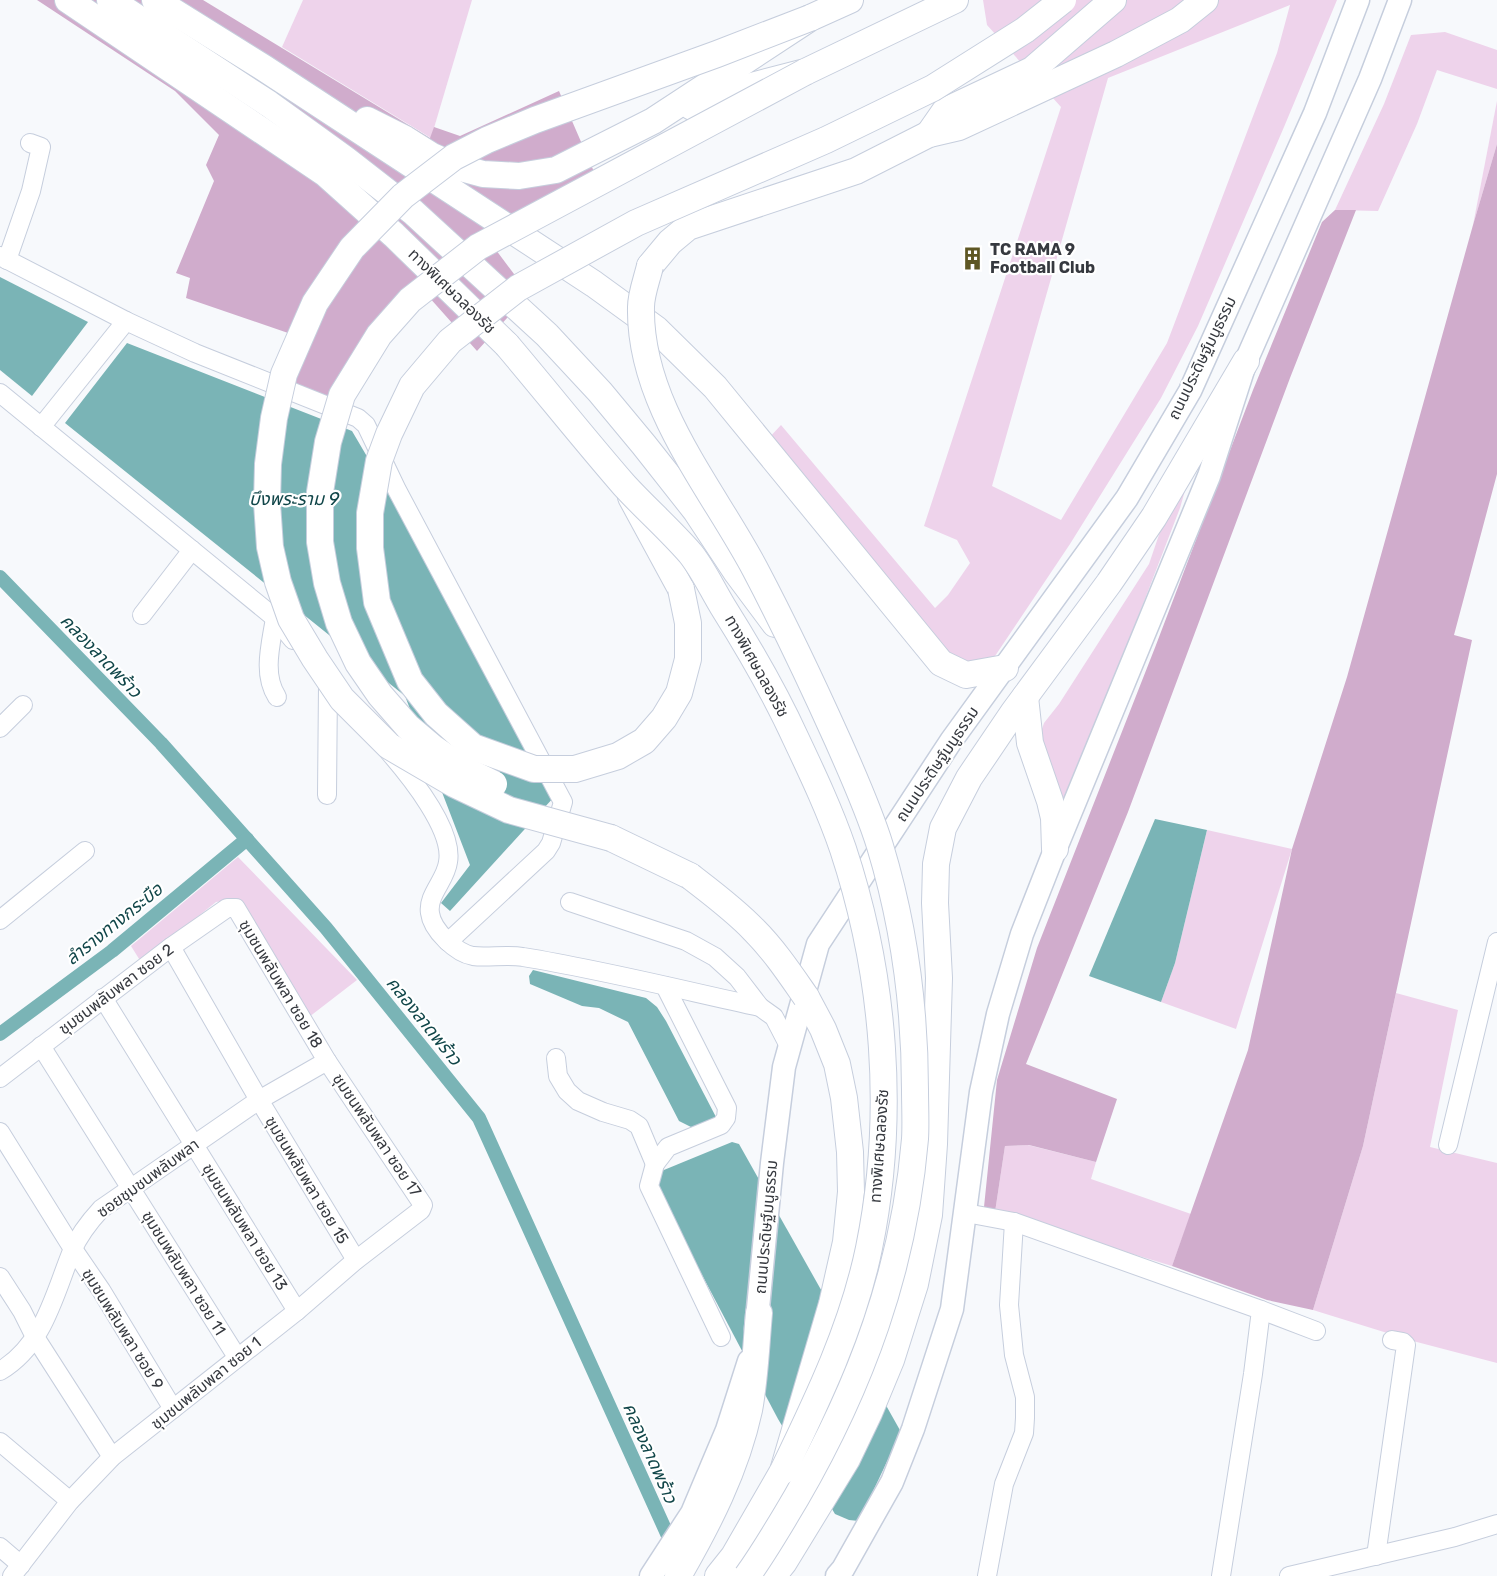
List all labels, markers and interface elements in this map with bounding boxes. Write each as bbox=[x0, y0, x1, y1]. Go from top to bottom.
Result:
place label: TC RAMA 9 Football Club bbox=[990, 240, 1095, 277]
street label: ทางพิเศษฉลองรัช bbox=[404, 245, 500, 337]
building icon: TC RAMA 9 Football Club bbox=[959, 245, 985, 271]
street label: ถนนประดิษฐ์มนูธรรม bbox=[1164, 293, 1240, 423]
water label: บึงพระราม 9 bbox=[249, 488, 339, 510]
water label: คลองลาดพร้าว bbox=[56, 610, 147, 703]
street label: ทางพิเศษฉลองรัช bbox=[721, 612, 793, 720]
street label: ถนนประดิษฐ์มนูธรรม bbox=[891, 703, 983, 825]
water label: ลำรางทางกระบือ bbox=[61, 878, 167, 970]
street label: ชุมชนพลับพลา ซอย 18 bbox=[235, 916, 327, 1052]
street label: ชุมชนพลับพลา ซอย 2 bbox=[55, 940, 177, 1038]
water label: คลองลาดพร้าว bbox=[382, 972, 467, 1071]
street label: ชุมชนพลับพลา ซอย 17 bbox=[329, 1070, 425, 1200]
street label: ทางพิเศษฉลองรัช bbox=[866, 1088, 892, 1204]
street label: ชุมชนพลับพลา ซอย 15 bbox=[261, 1113, 353, 1247]
street label: ซอยชุมชนพลับพลา bbox=[93, 1135, 203, 1221]
street label: ถนนประดิษฐ์มนูธรรม bbox=[751, 1159, 781, 1295]
street label: ชุมชนพลับพลา ซอย 13 bbox=[198, 1160, 292, 1294]
street label: ชุมชนพลับพลา ซอย 11 bbox=[138, 1207, 230, 1339]
street label: ชุมชนพลับพลา ซอย 9 bbox=[78, 1265, 168, 1393]
street label: ชุมชนพลับพลา ซอย 1 bbox=[147, 1333, 265, 1433]
water label: คลองลาดพร้าว bbox=[618, 1399, 682, 1508]

